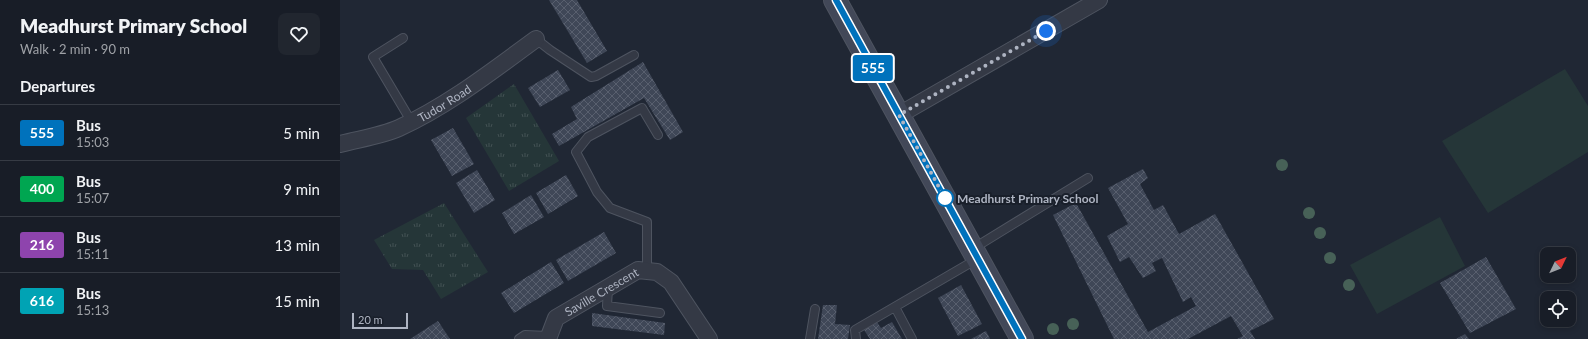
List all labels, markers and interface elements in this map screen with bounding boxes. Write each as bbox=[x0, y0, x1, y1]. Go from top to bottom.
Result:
button: heart bbox=[278, 13, 320, 55]
text: Meadhurst Primary School bbox=[20, 14, 247, 37]
your location bbox=[1036, 21, 1056, 41]
text: Walk · 2 min · 90 m bbox=[20, 41, 130, 57]
line badge: 555 bbox=[850, 55, 896, 81]
text: 555 bbox=[861, 59, 885, 76]
text: Departures bbox=[20, 77, 95, 95]
street label: Tudor Road bbox=[415, 81, 474, 125]
text: Bus bbox=[76, 116, 101, 134]
text: 555 bbox=[30, 124, 54, 141]
text: 5 min bbox=[283, 124, 320, 142]
text: 15:03 bbox=[76, 134, 109, 150]
text: Bus bbox=[76, 172, 101, 190]
text: 400 bbox=[30, 180, 54, 197]
text: 9 min bbox=[283, 180, 320, 198]
marker: Meadhurst Primary School bbox=[936, 189, 954, 207]
text: 15:07 bbox=[76, 190, 109, 206]
place label: Meadhurst Primary School bbox=[957, 191, 1098, 206]
text: Bus bbox=[76, 228, 101, 246]
text: 216 bbox=[30, 236, 54, 253]
text: 13 min bbox=[274, 236, 320, 254]
text: 15:11 bbox=[76, 246, 109, 262]
north arrow bbox=[1540, 247, 1576, 283]
map controls bbox=[1540, 247, 1576, 327]
street label: Saville Crescent bbox=[562, 264, 642, 319]
text: Bus bbox=[76, 284, 101, 302]
button: locate bbox=[1540, 291, 1576, 327]
text: 616 bbox=[30, 292, 54, 309]
text: 15 min bbox=[274, 292, 320, 310]
text: 15:13 bbox=[76, 302, 109, 318]
scale bar bbox=[352, 311, 408, 330]
text: 20 m bbox=[358, 313, 383, 326]

